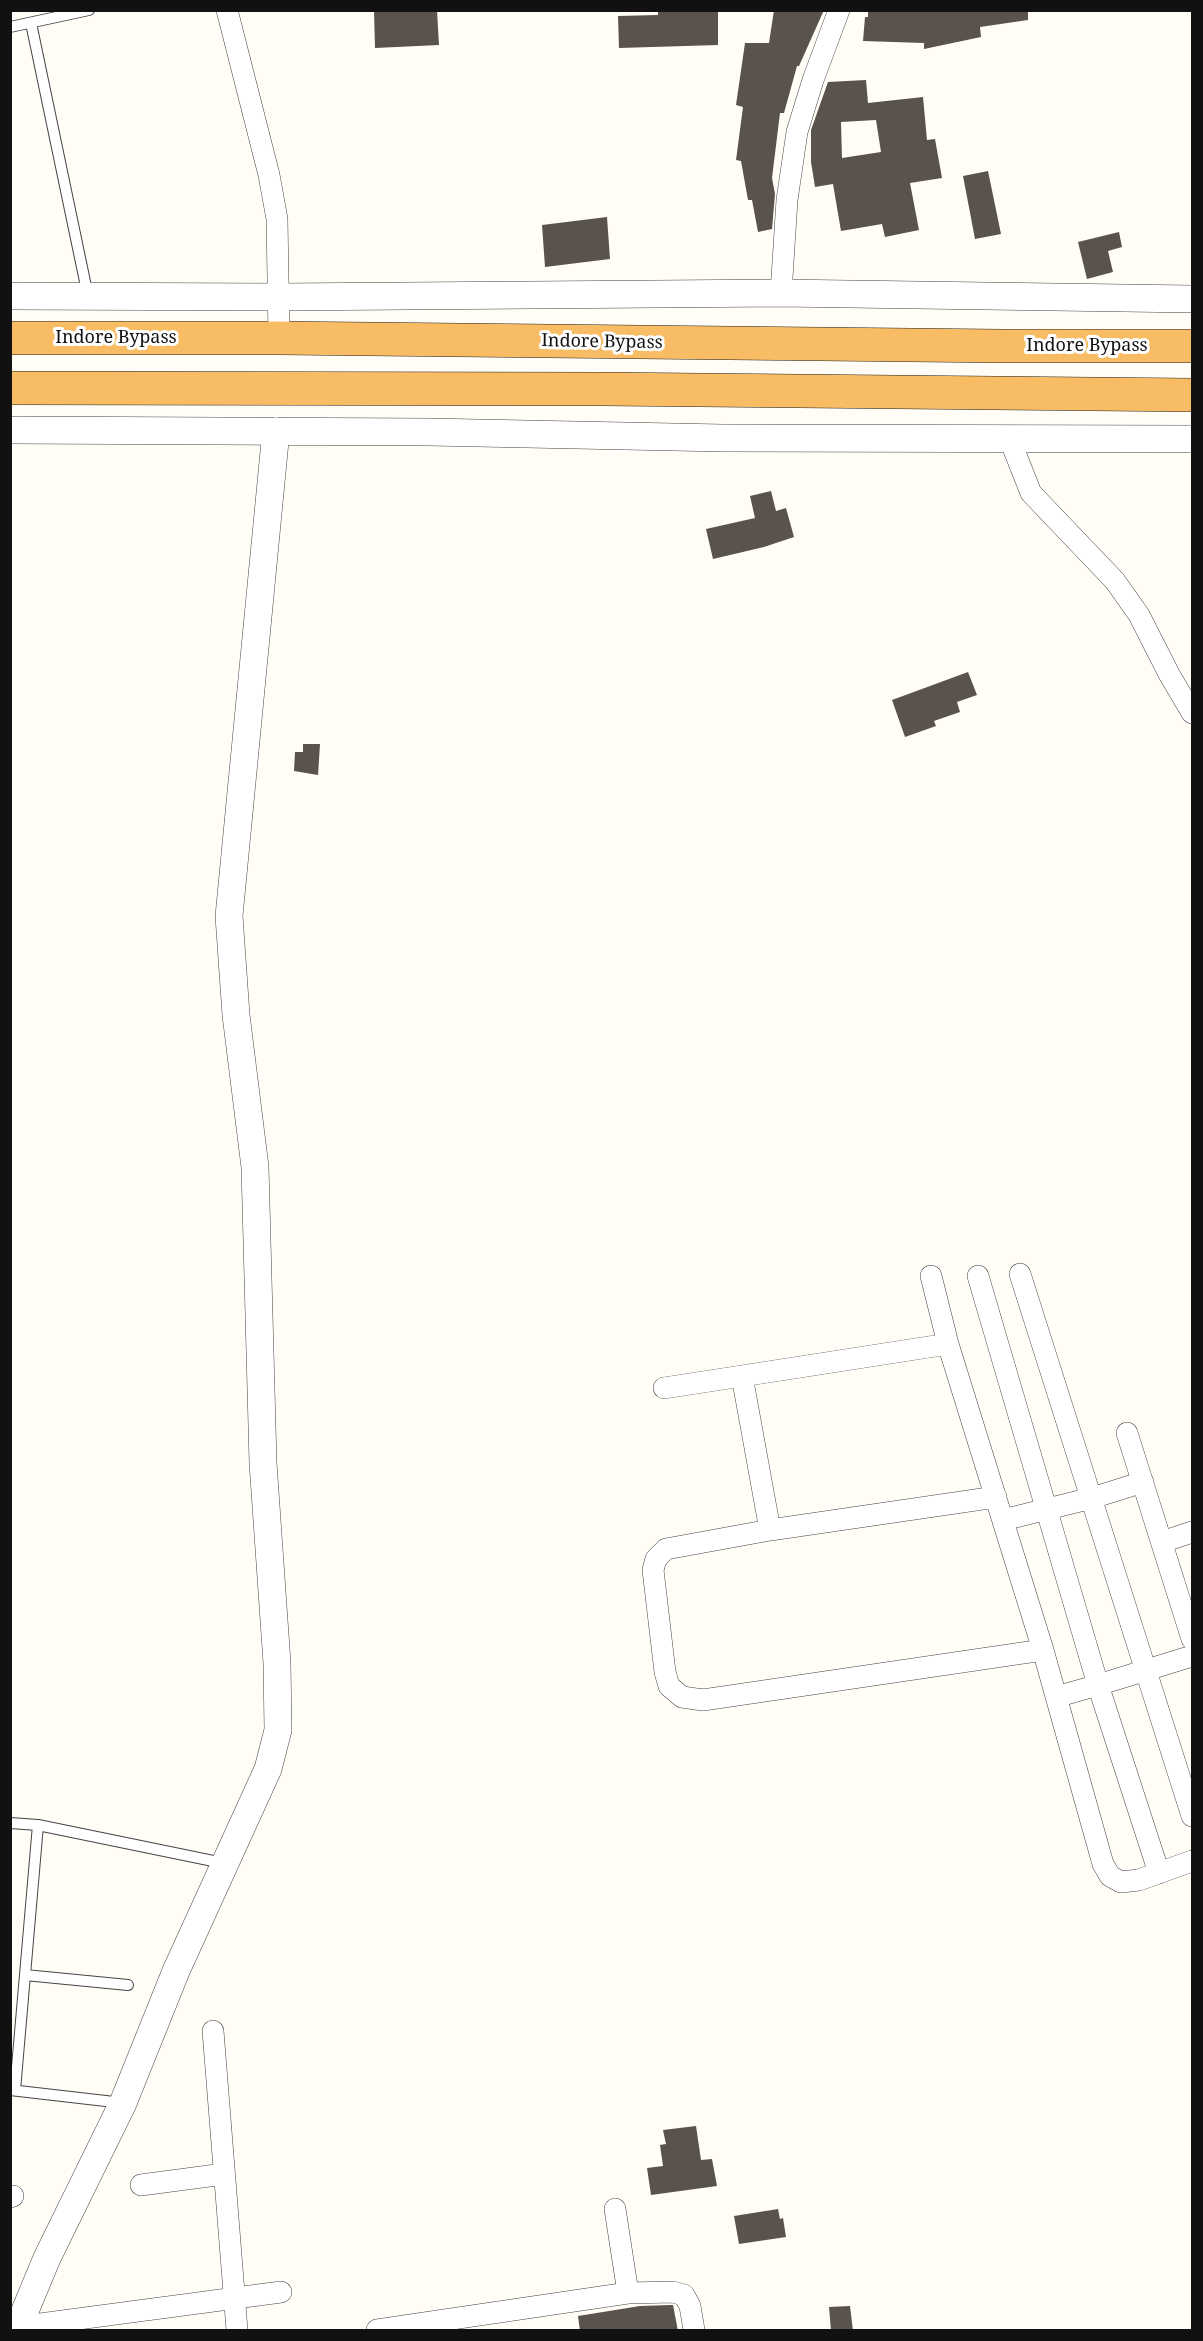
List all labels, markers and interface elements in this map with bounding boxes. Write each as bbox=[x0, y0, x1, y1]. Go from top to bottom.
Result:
street label: Indore Bypass bbox=[55, 327, 177, 349]
street label: Indore Bypass bbox=[541, 330, 663, 354]
street label: Indore Bypass bbox=[1026, 335, 1148, 357]

